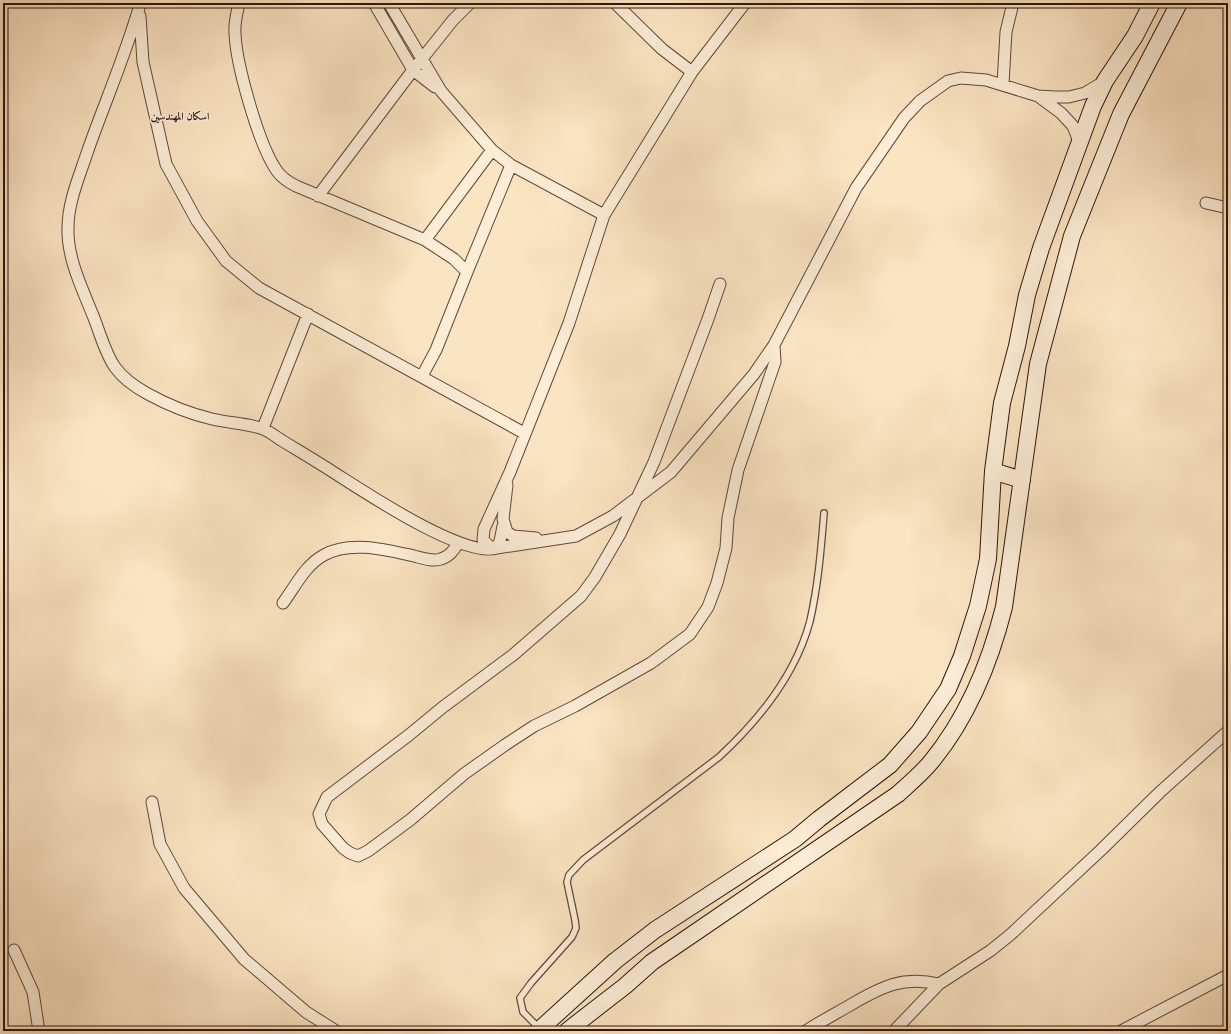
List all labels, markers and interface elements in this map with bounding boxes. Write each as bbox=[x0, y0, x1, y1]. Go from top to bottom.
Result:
district label: اسكان المهندسين bbox=[151, 109, 209, 124]

